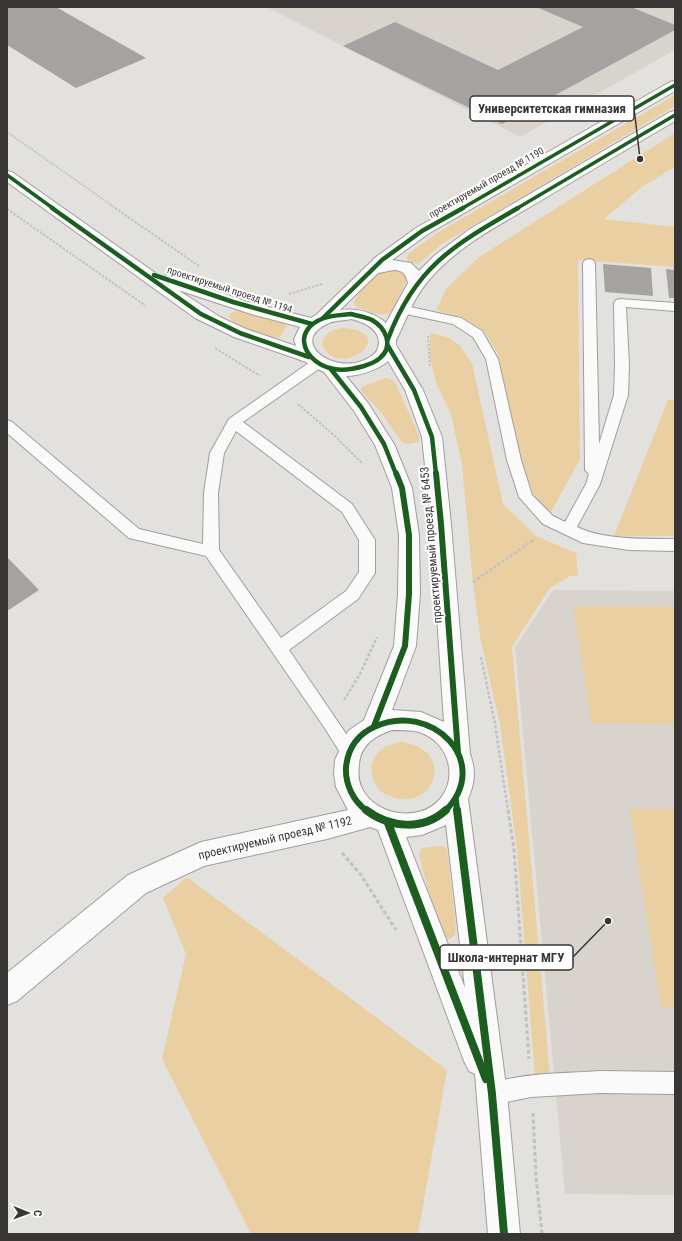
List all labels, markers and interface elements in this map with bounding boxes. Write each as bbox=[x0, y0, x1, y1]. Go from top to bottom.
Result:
callout: Университетская гимназия bbox=[470, 96, 634, 121]
text: Университетская гимназия bbox=[478, 101, 626, 116]
street label: проектируемый проезд № 1190 bbox=[427, 145, 546, 220]
street label: проектируемый проезд № 1194 bbox=[166, 264, 294, 315]
street label: проектируемый проезд № 6453 bbox=[417, 466, 445, 624]
street label: проектируемый проезд № 1192 bbox=[197, 813, 353, 862]
callout: Школа-интернат МГУ bbox=[440, 945, 573, 970]
text: Школа-интернат МГУ bbox=[448, 950, 564, 965]
north arrow bbox=[8, 1193, 48, 1233]
text: С bbox=[31, 1210, 44, 1216]

